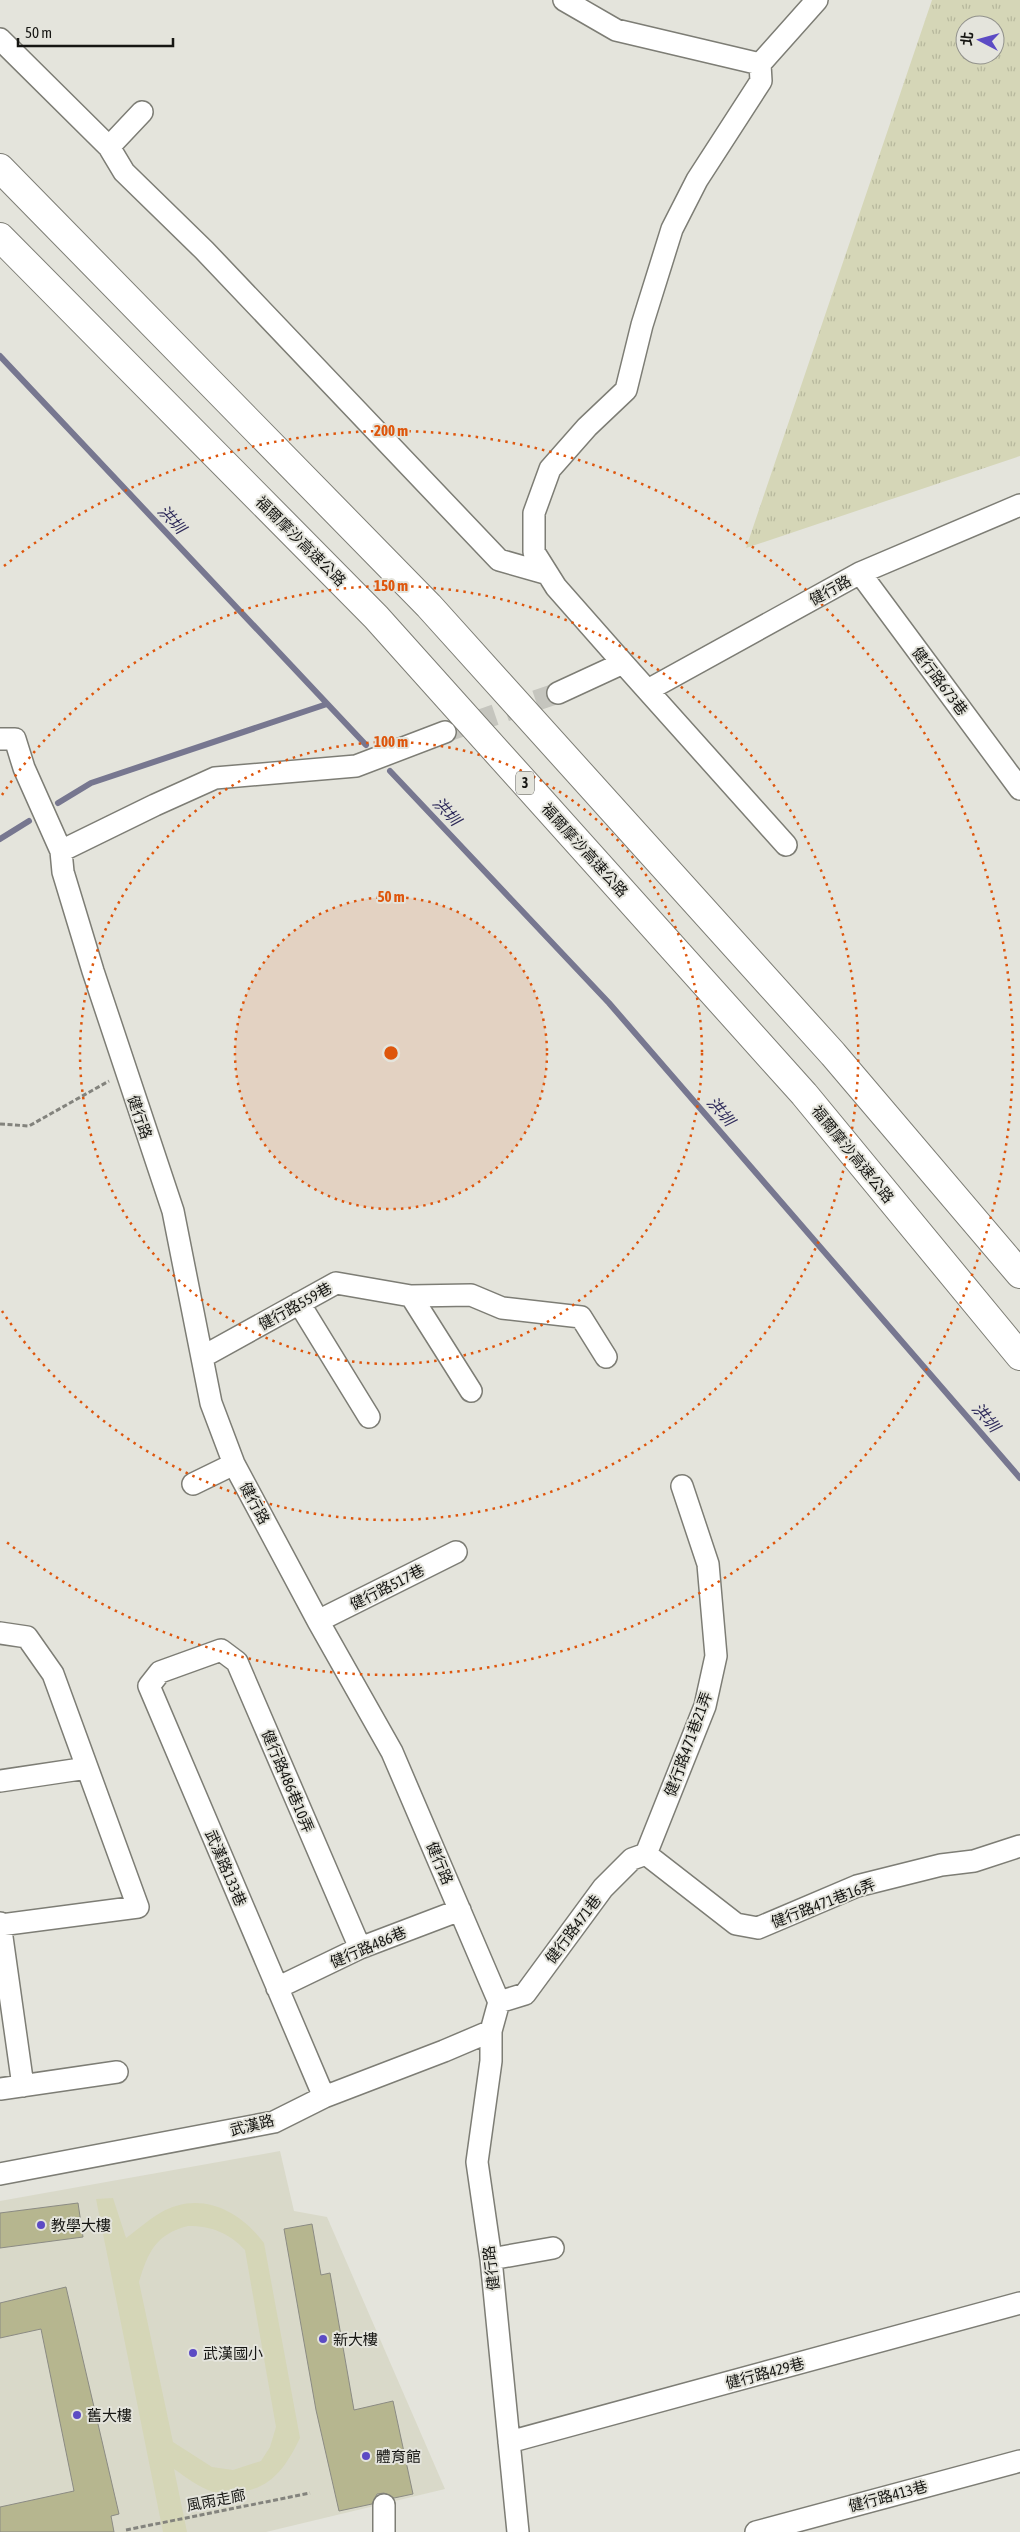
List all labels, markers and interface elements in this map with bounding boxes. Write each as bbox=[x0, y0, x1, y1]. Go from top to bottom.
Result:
scale bar bbox=[18, 15, 172, 47]
north arrow bbox=[955, 15, 1005, 65]
text: 50 m bbox=[25, 24, 52, 41]
text: 北 bbox=[958, 31, 976, 46]
text: 200 m bbox=[374, 422, 408, 439]
street label: 福爾摩沙高速公路 bbox=[253, 493, 349, 589]
water label: 洪圳 bbox=[155, 501, 191, 538]
street label: 健行路 bbox=[806, 572, 854, 608]
text: 150 m bbox=[374, 577, 408, 594]
street label: 健行路673巷 bbox=[909, 643, 971, 719]
text: 100 m bbox=[374, 733, 408, 750]
road number: 3 bbox=[516, 771, 534, 794]
water label: 洪圳 bbox=[430, 793, 466, 830]
street label: 福爾摩沙高速公路 bbox=[539, 800, 631, 900]
text: 50 m bbox=[378, 888, 405, 905]
centre of rings bbox=[382, 1044, 400, 1062]
street label: 健行路 bbox=[125, 1093, 155, 1141]
water label: 洪圳 bbox=[704, 1093, 740, 1130]
street label: 福爾摩沙高速公路 bbox=[809, 1102, 897, 1206]
street label: 健行路559巷 bbox=[255, 1279, 335, 1333]
water label: 洪圳 bbox=[969, 1399, 1005, 1436]
street label: 健行路 bbox=[237, 1479, 273, 1527]
street label: 健行路517巷 bbox=[347, 1561, 427, 1613]
street label: 健行路471巷21弄 bbox=[661, 1689, 715, 1799]
street label: 健行路486巷10弄 bbox=[259, 1727, 317, 1835]
street label: 武漢路133巷 bbox=[202, 1827, 250, 1909]
street label: 健行路 bbox=[423, 1839, 457, 1887]
street label: 健行路471巷16弄 bbox=[768, 1875, 878, 1931]
street label: 健行路471巷 bbox=[542, 1891, 604, 1967]
street label: 健行路486巷 bbox=[327, 1923, 409, 1971]
street label: 武漢路 bbox=[228, 2111, 276, 2139]
place label: 教學大樓 bbox=[51, 2217, 111, 2234]
marker: 教學大樓 bbox=[35, 2219, 47, 2231]
street label: 健行路 bbox=[480, 2245, 502, 2291]
place label: 新大樓 bbox=[333, 2331, 378, 2348]
marker: 新大樓 bbox=[317, 2333, 329, 2345]
place label: 武漢國小 bbox=[203, 2345, 263, 2362]
marker: 武漢國小 bbox=[187, 2347, 199, 2359]
street label: 健行路429巷 bbox=[724, 2354, 806, 2392]
place label: 舊大樓 bbox=[87, 2407, 132, 2424]
marker: 舊大樓 bbox=[71, 2409, 83, 2421]
place label: 體育館 bbox=[376, 2448, 421, 2465]
marker: 體育館 bbox=[360, 2450, 372, 2462]
street label: 健行路413巷 bbox=[847, 2477, 929, 2515]
street label: 風雨走廊 bbox=[185, 2486, 247, 2514]

